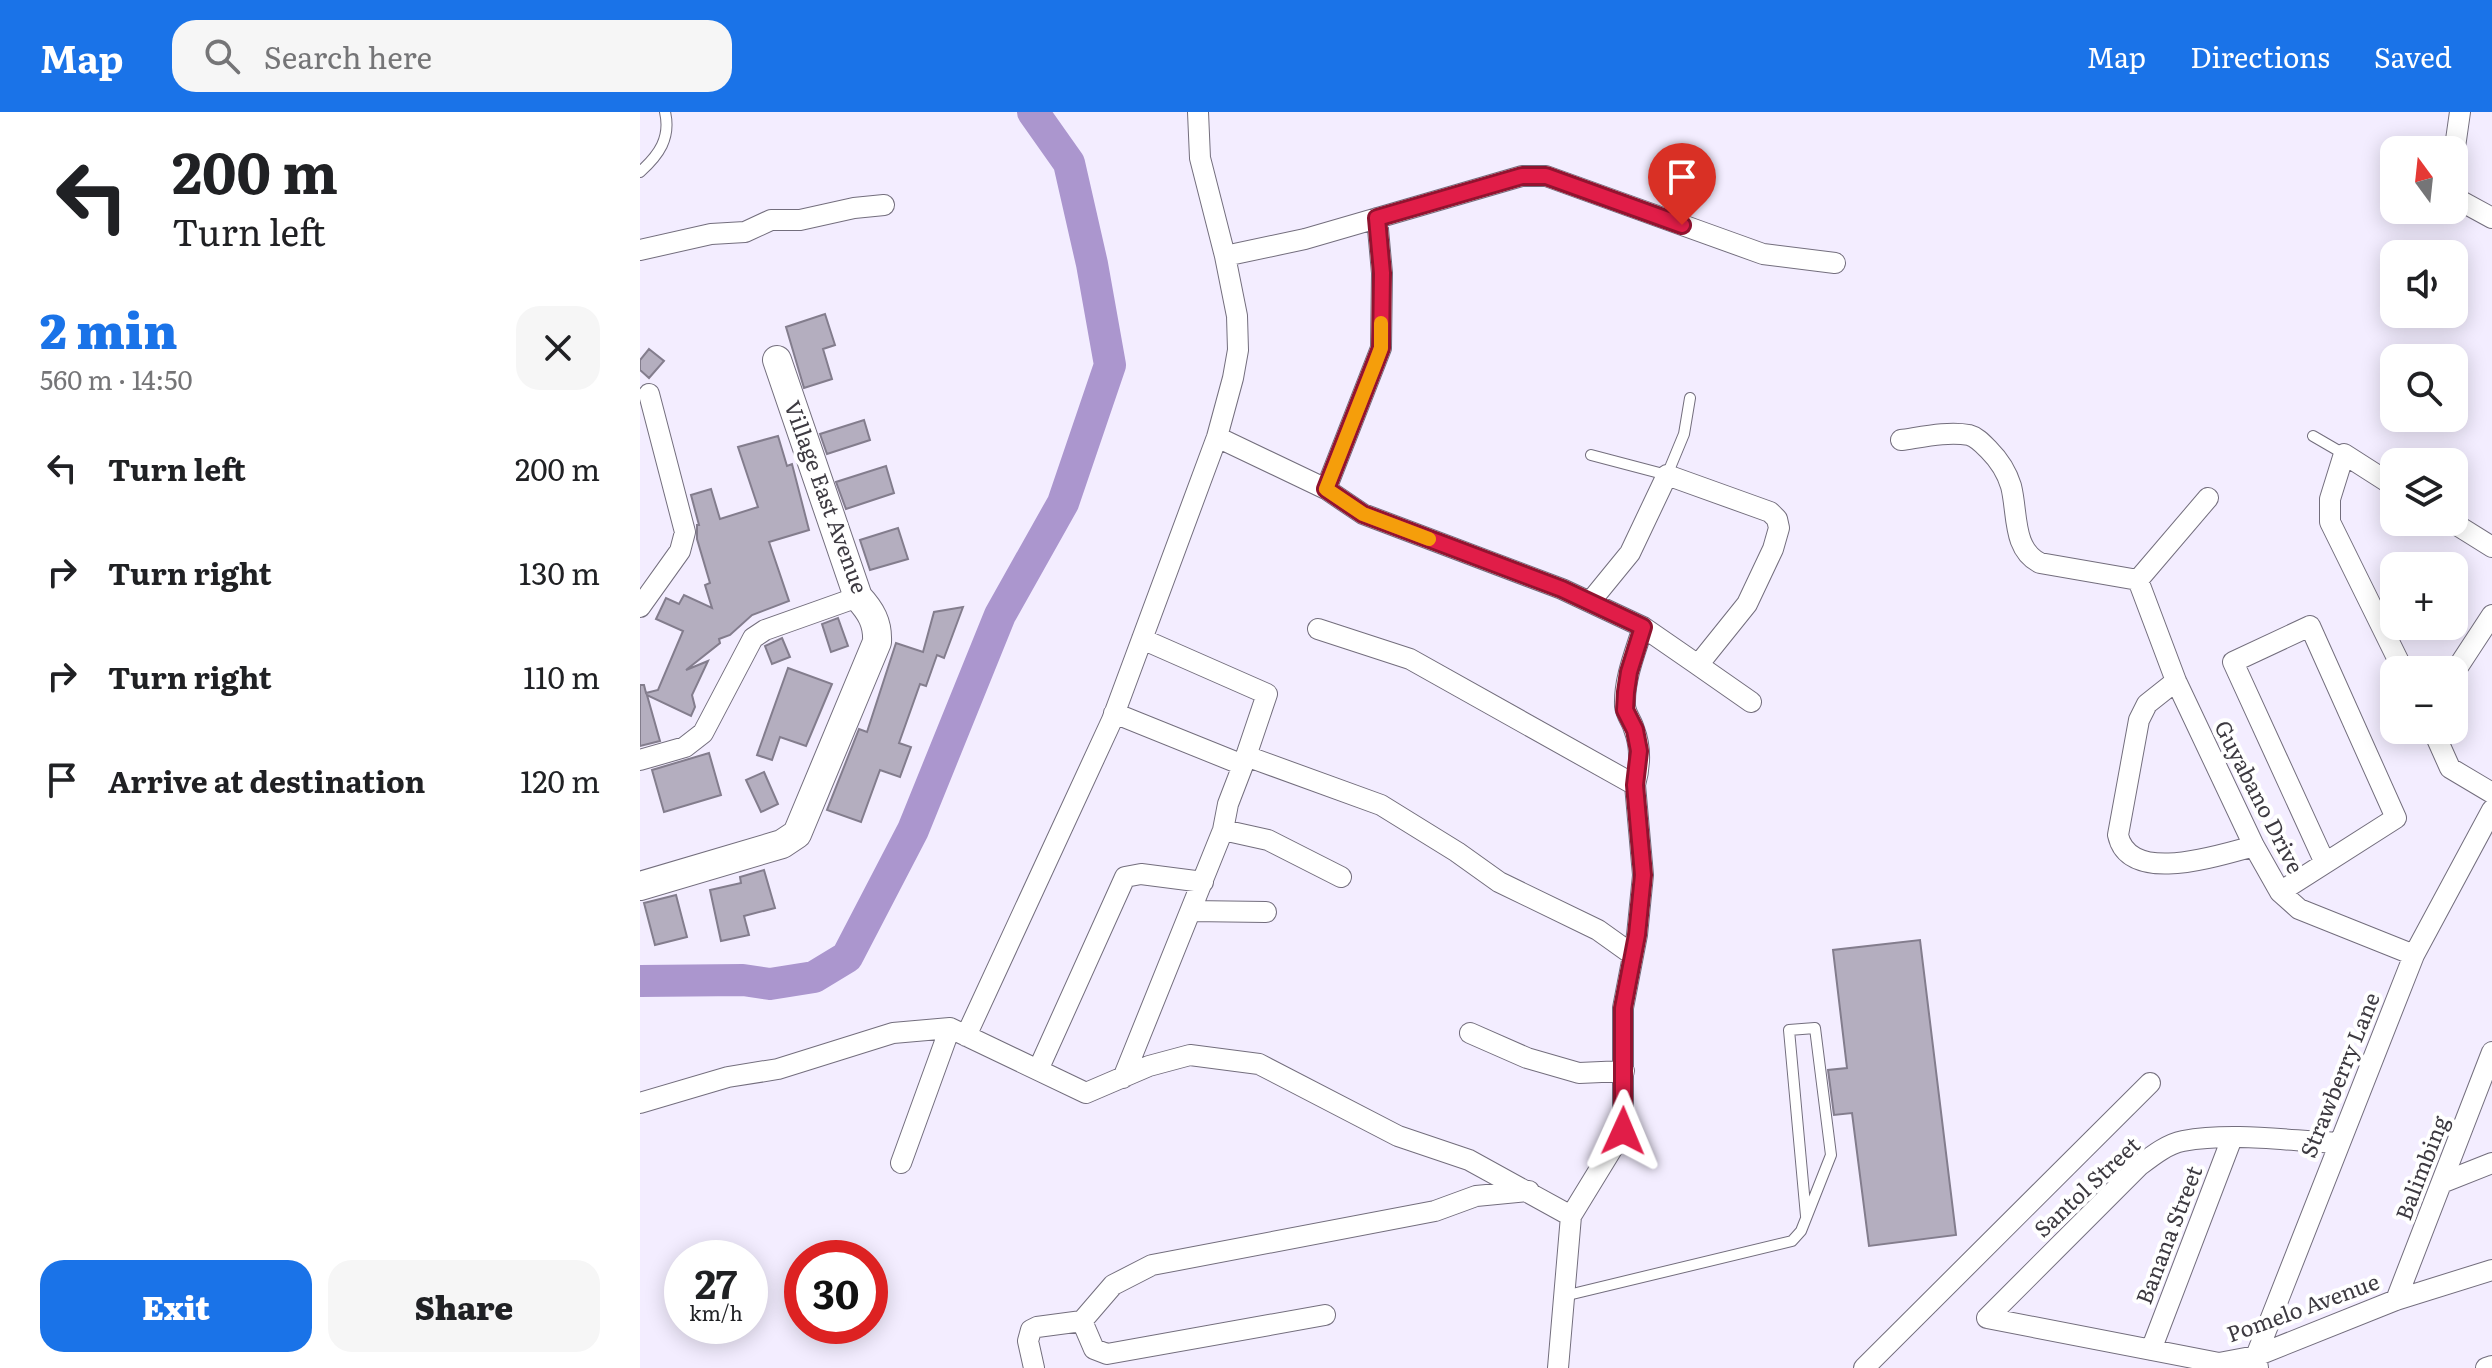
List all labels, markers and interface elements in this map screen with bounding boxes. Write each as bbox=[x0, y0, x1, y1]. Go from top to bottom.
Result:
search box bbox=[172, 20, 732, 92]
text: Map bbox=[40, 28, 124, 85]
icon: search bbox=[200, 34, 244, 78]
text: Search here bbox=[264, 34, 432, 78]
text: Map bbox=[2087, 35, 2146, 77]
text: Directions bbox=[2190, 35, 2330, 77]
text: Saved bbox=[2374, 35, 2452, 77]
text: 200 m bbox=[172, 128, 338, 211]
north arrow bbox=[2380, 136, 2468, 224]
map controls bbox=[2380, 136, 2468, 744]
pin bbox=[1648, 143, 1716, 225]
icon: left bbox=[40, 144, 144, 248]
icon: arrive bbox=[1660, 155, 1704, 199]
text: Turn left bbox=[172, 204, 326, 257]
button: sound bbox=[2380, 240, 2468, 328]
text: 2 min bbox=[40, 293, 178, 364]
button: close bbox=[516, 306, 600, 390]
button: search bbox=[2380, 344, 2468, 432]
text: 560 m · 14:50 bbox=[40, 359, 192, 398]
street label: Village East Avenue bbox=[777, 395, 878, 598]
icon: left bbox=[40, 446, 84, 490]
text: Turn left bbox=[108, 446, 246, 490]
text: 200 m bbox=[515, 446, 600, 490]
button: layers bbox=[2380, 448, 2468, 536]
icon: right bbox=[40, 550, 84, 594]
text: Turn right bbox=[108, 550, 272, 594]
text: 130 m bbox=[519, 550, 600, 594]
button: + bbox=[2380, 552, 2468, 640]
icon: right bbox=[40, 654, 84, 698]
text: Turn right bbox=[108, 654, 272, 698]
text: 110 m bbox=[523, 654, 600, 698]
button: − bbox=[2380, 656, 2468, 744]
street label: Guyabano Drive bbox=[2208, 714, 2313, 879]
icon: arrive bbox=[40, 758, 84, 802]
text: Arrive at destination bbox=[108, 758, 425, 802]
text: 120 m bbox=[520, 758, 600, 802]
street label: Strawberry Lane bbox=[2290, 987, 2387, 1162]
position arrow bbox=[1581, 1089, 1665, 1173]
street label: Balimbing bbox=[2386, 1110, 2456, 1224]
street label: Santol Street bbox=[2026, 1128, 2147, 1244]
street label: Banana Street bbox=[2126, 1160, 2209, 1309]
speed limit sign: 30 bbox=[784, 1240, 888, 1344]
text: 27 bbox=[695, 1252, 737, 1311]
button: Exit bbox=[40, 1260, 312, 1352]
button: Share bbox=[328, 1260, 600, 1352]
street label: Pomelo Avenue bbox=[2222, 1264, 2383, 1349]
text: km/h bbox=[689, 1297, 743, 1327]

